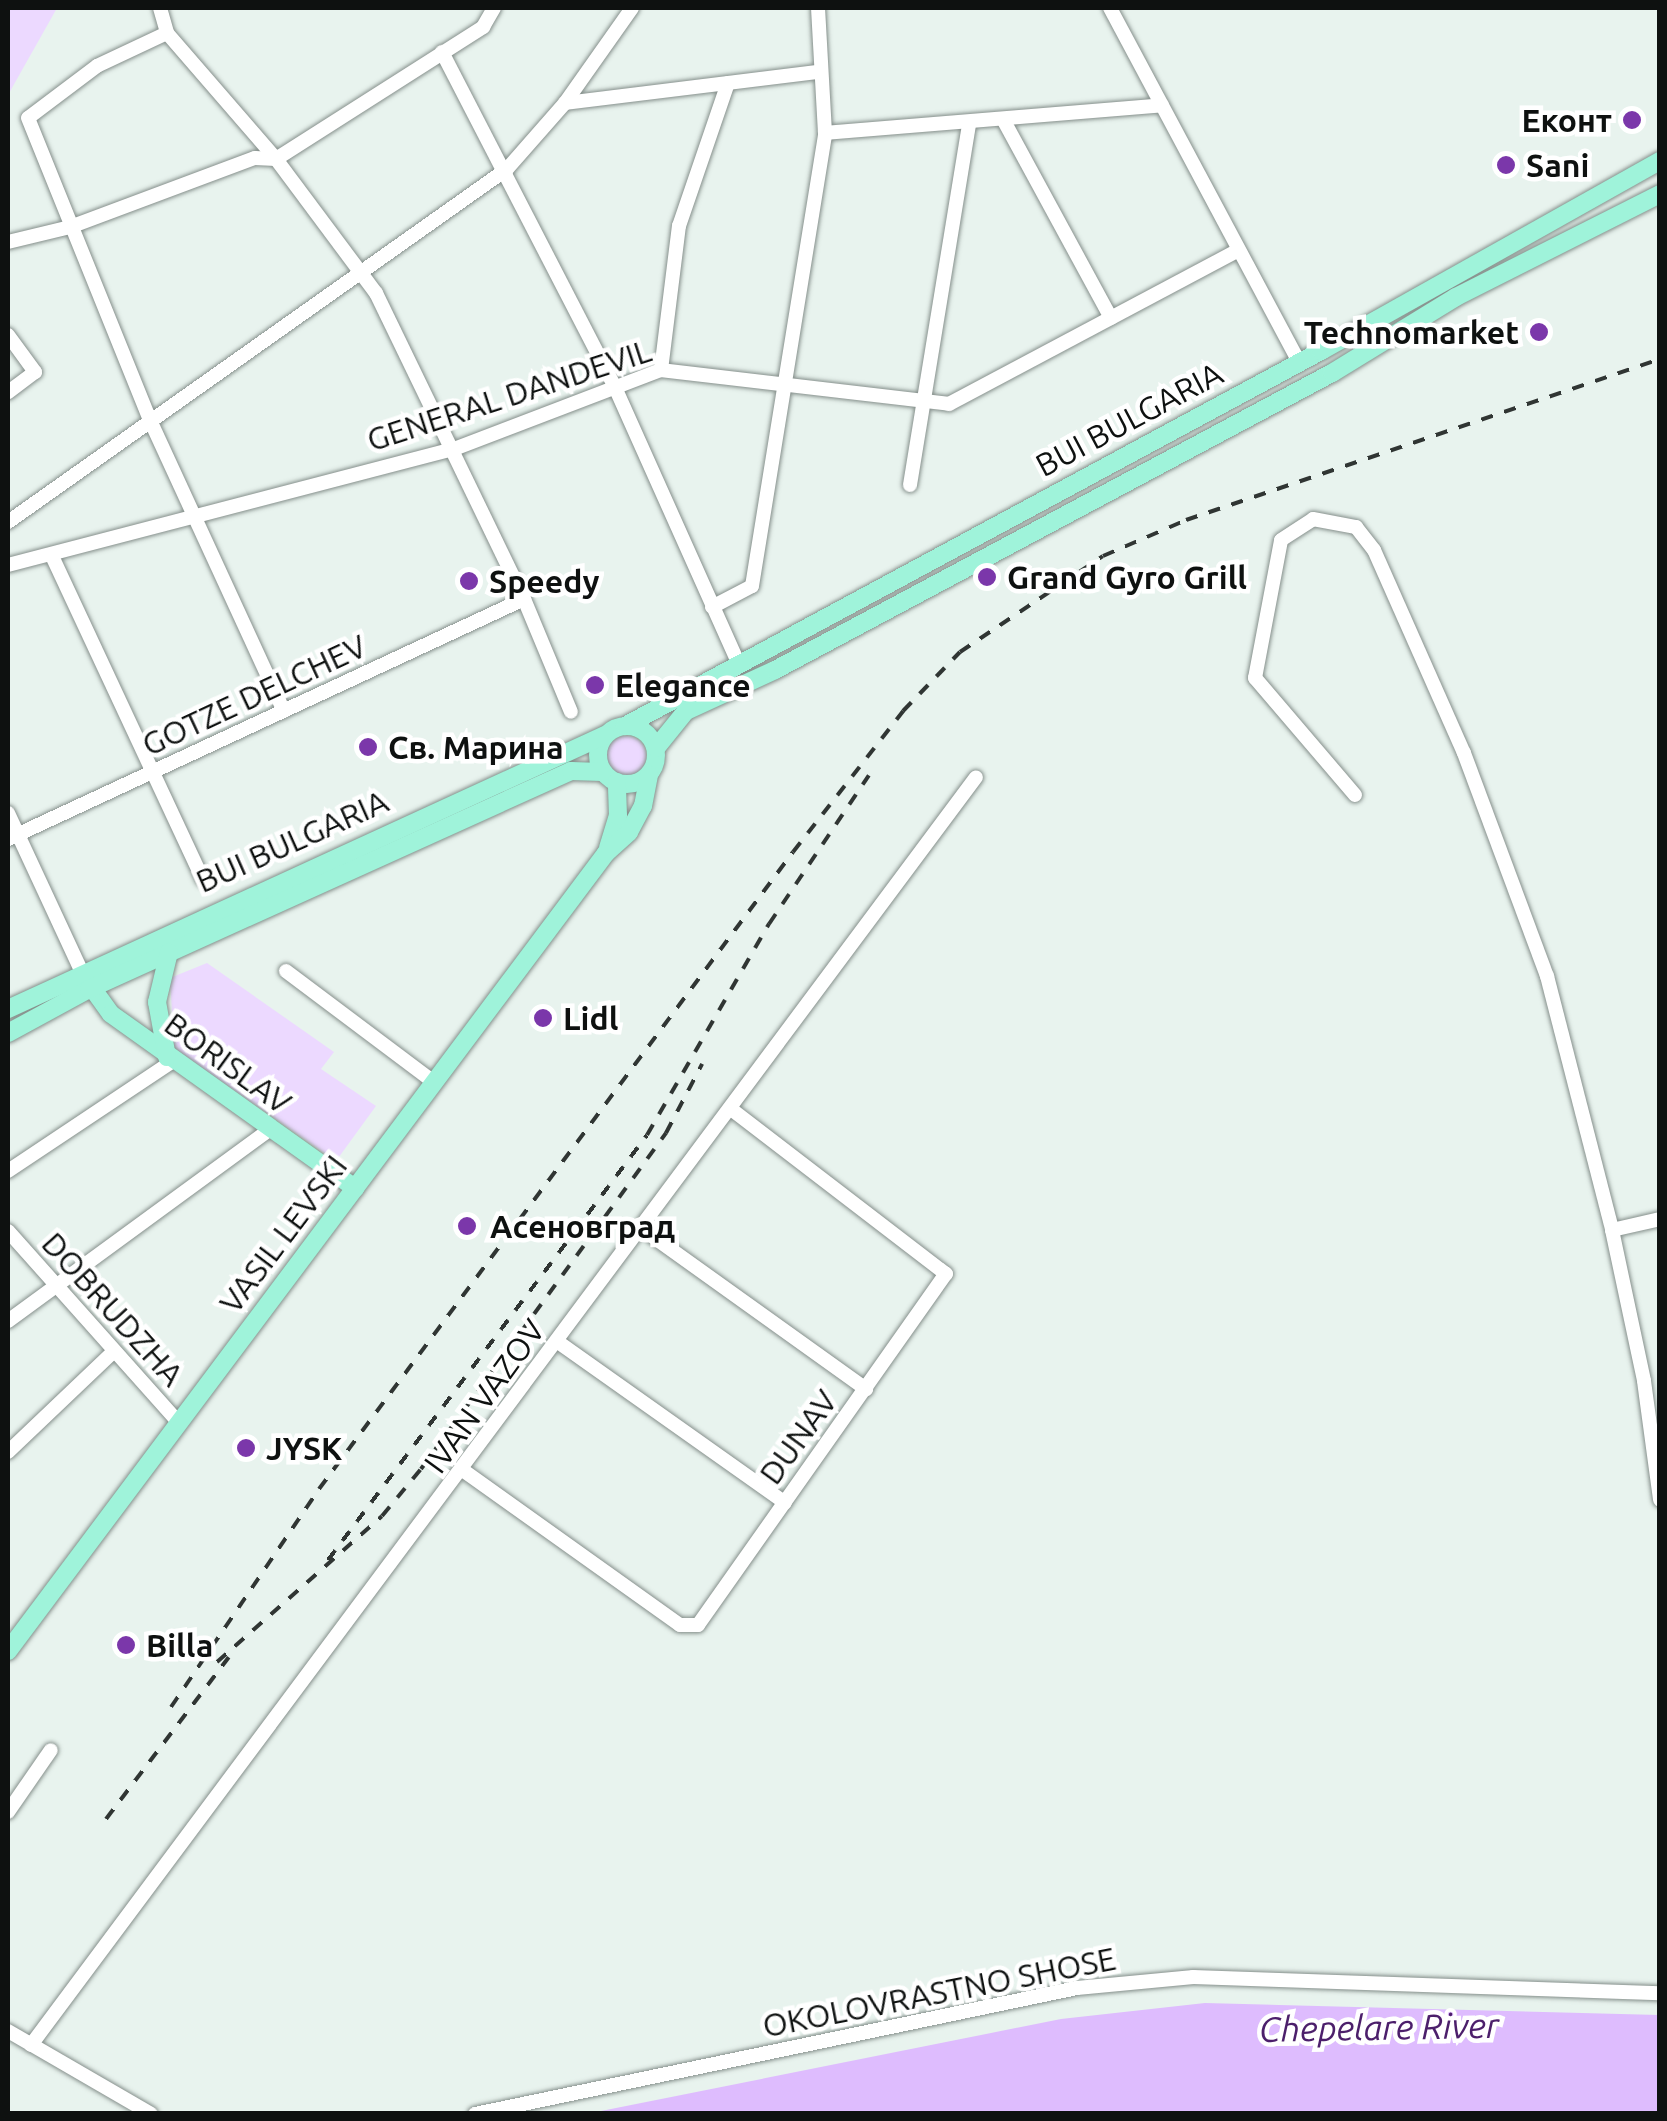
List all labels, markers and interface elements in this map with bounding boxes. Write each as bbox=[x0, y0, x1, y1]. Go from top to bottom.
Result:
place label: Еконт bbox=[1521, 101, 1612, 139]
marker: Еконт bbox=[1621, 109, 1643, 131]
place label: Sani bbox=[1526, 146, 1589, 184]
marker: Sani bbox=[1495, 154, 1517, 176]
place label: Technomarket bbox=[1304, 313, 1519, 351]
marker: Technomarket bbox=[1528, 321, 1550, 343]
street label: GENERAL DANDEVIL bbox=[362, 331, 656, 459]
street label: BUI BULGARIA bbox=[1029, 354, 1229, 484]
place label: Grand Gyro Grill bbox=[1007, 558, 1247, 596]
place label: Speedy bbox=[489, 562, 599, 600]
marker: Grand Gyro Grill bbox=[976, 566, 998, 588]
marker: Speedy bbox=[458, 570, 480, 592]
street label: GOTZE DELCHEV bbox=[136, 626, 372, 764]
place label: Elegance bbox=[615, 666, 751, 704]
marker: Elegance bbox=[584, 674, 606, 696]
place label: Св. Марина bbox=[388, 728, 564, 766]
marker: Св. Марина bbox=[357, 736, 379, 758]
street label: BUI BULGARIA bbox=[190, 782, 394, 900]
place label: Lidl bbox=[563, 999, 618, 1037]
street label: BORISLAV bbox=[157, 1004, 299, 1122]
marker: Lidl bbox=[532, 1007, 554, 1029]
street label: VASIL LEVSKI bbox=[211, 1148, 355, 1320]
place label: Асеновград bbox=[490, 1207, 675, 1245]
marker: Асеновград bbox=[454, 1213, 480, 1239]
street label: DOBRUDZHA bbox=[34, 1224, 192, 1394]
street label: IVAN VAZOV bbox=[416, 1312, 552, 1480]
street label: DUNAV bbox=[751, 1383, 845, 1491]
place label: JYSK bbox=[266, 1429, 342, 1467]
marker: JYSK bbox=[235, 1437, 257, 1459]
place label: Billa bbox=[146, 1626, 213, 1664]
marker: Billa bbox=[115, 1634, 137, 1656]
street label: OKOLOVRASTNO SHOSE bbox=[759, 1939, 1119, 2045]
water label: Chepelare River bbox=[1258, 2004, 1500, 2050]

